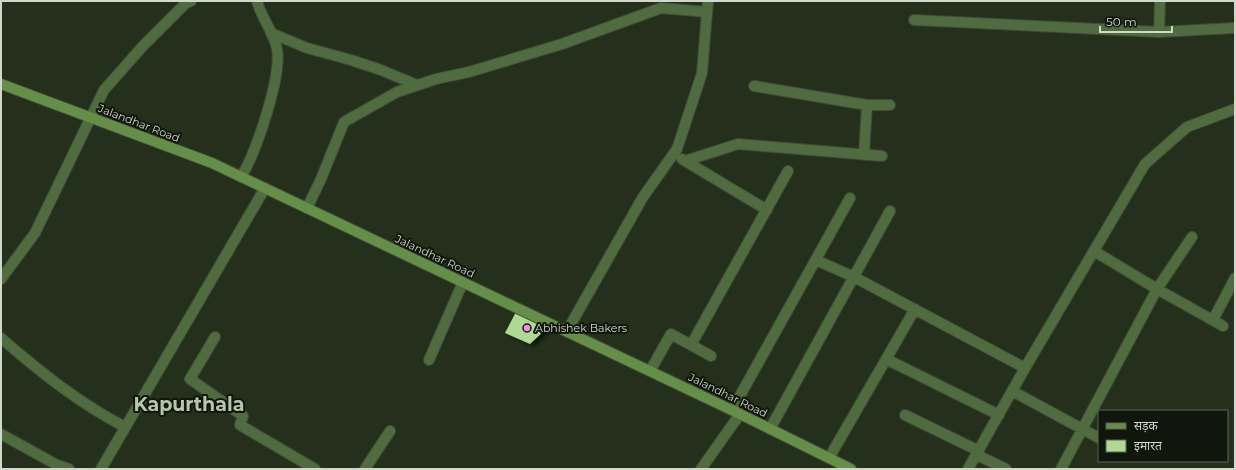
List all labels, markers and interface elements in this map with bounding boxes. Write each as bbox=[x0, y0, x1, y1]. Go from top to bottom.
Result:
scale bar bbox=[1100, 8, 1172, 34]
text: 50 m bbox=[1106, 14, 1137, 29]
street label: Jalandhar Road bbox=[95, 101, 182, 145]
street label: Jalandhar Road bbox=[392, 231, 477, 281]
place label: Abhishek Bakers bbox=[535, 321, 628, 335]
marker: Abhishek Bakers bbox=[522, 323, 532, 333]
street label: Jalandhar Road bbox=[685, 369, 770, 420]
district label: Kapurthala bbox=[134, 393, 244, 416]
legend bbox=[1098, 410, 1228, 462]
text: सड़क bbox=[1134, 418, 1159, 433]
text: इमारत bbox=[1134, 438, 1163, 453]

